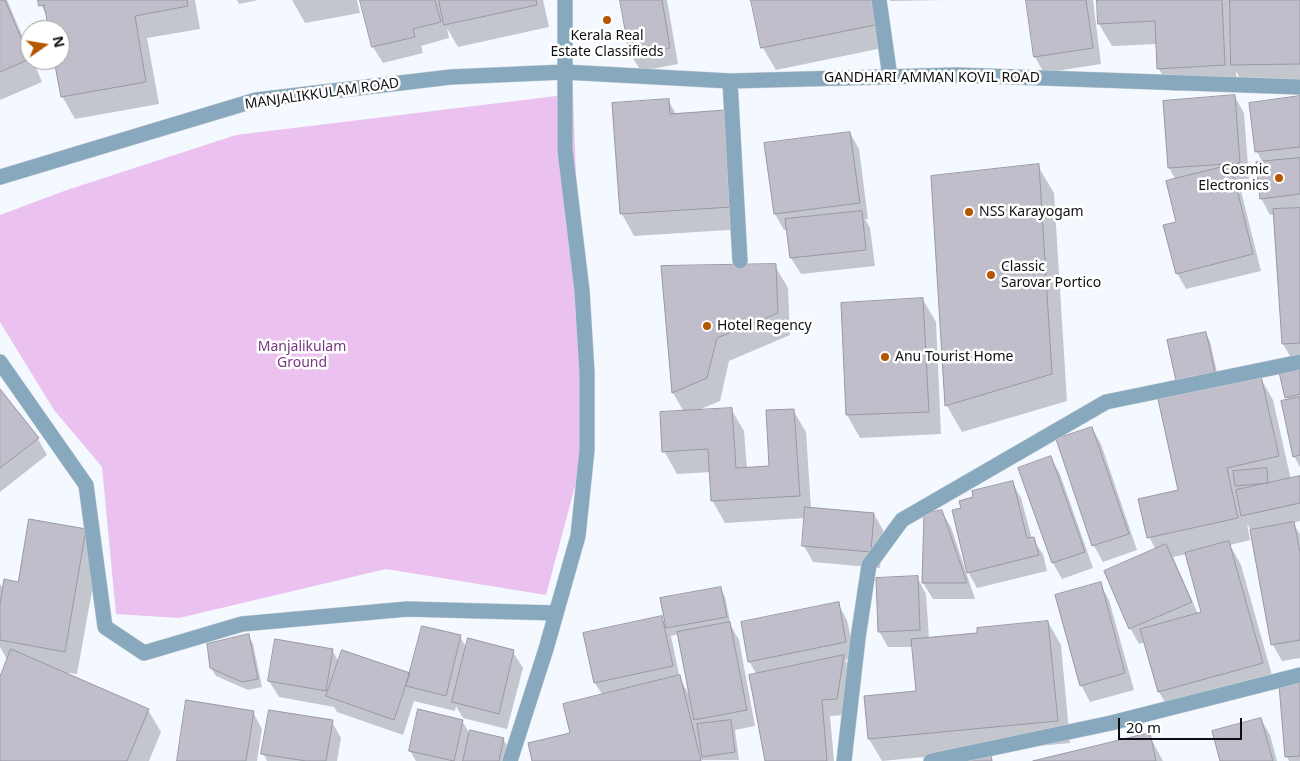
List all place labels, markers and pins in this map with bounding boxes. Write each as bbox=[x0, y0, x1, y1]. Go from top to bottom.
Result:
marker: Kerala Real Estate Classifieds bbox=[601, 14, 613, 26]
place label: Kerala Real Estate Classifieds bbox=[551, 28, 663, 60]
place label: Cosmic Electronics bbox=[1198, 162, 1269, 194]
marker: Cosmic Electronics bbox=[1273, 172, 1285, 184]
place label: NSS Karayogam bbox=[979, 204, 1084, 220]
marker: NSS Karayogam bbox=[963, 206, 975, 218]
place label: Classic Sarovar Portico bbox=[1001, 259, 1101, 292]
marker: Classic Sarovar Portico bbox=[985, 269, 997, 281]
place label: Hotel Regency bbox=[717, 318, 812, 334]
marker: Hotel Regency bbox=[701, 320, 713, 332]
place label: Anu Tourist Home bbox=[895, 349, 1013, 365]
marker: Anu Tourist Home bbox=[879, 351, 891, 363]

